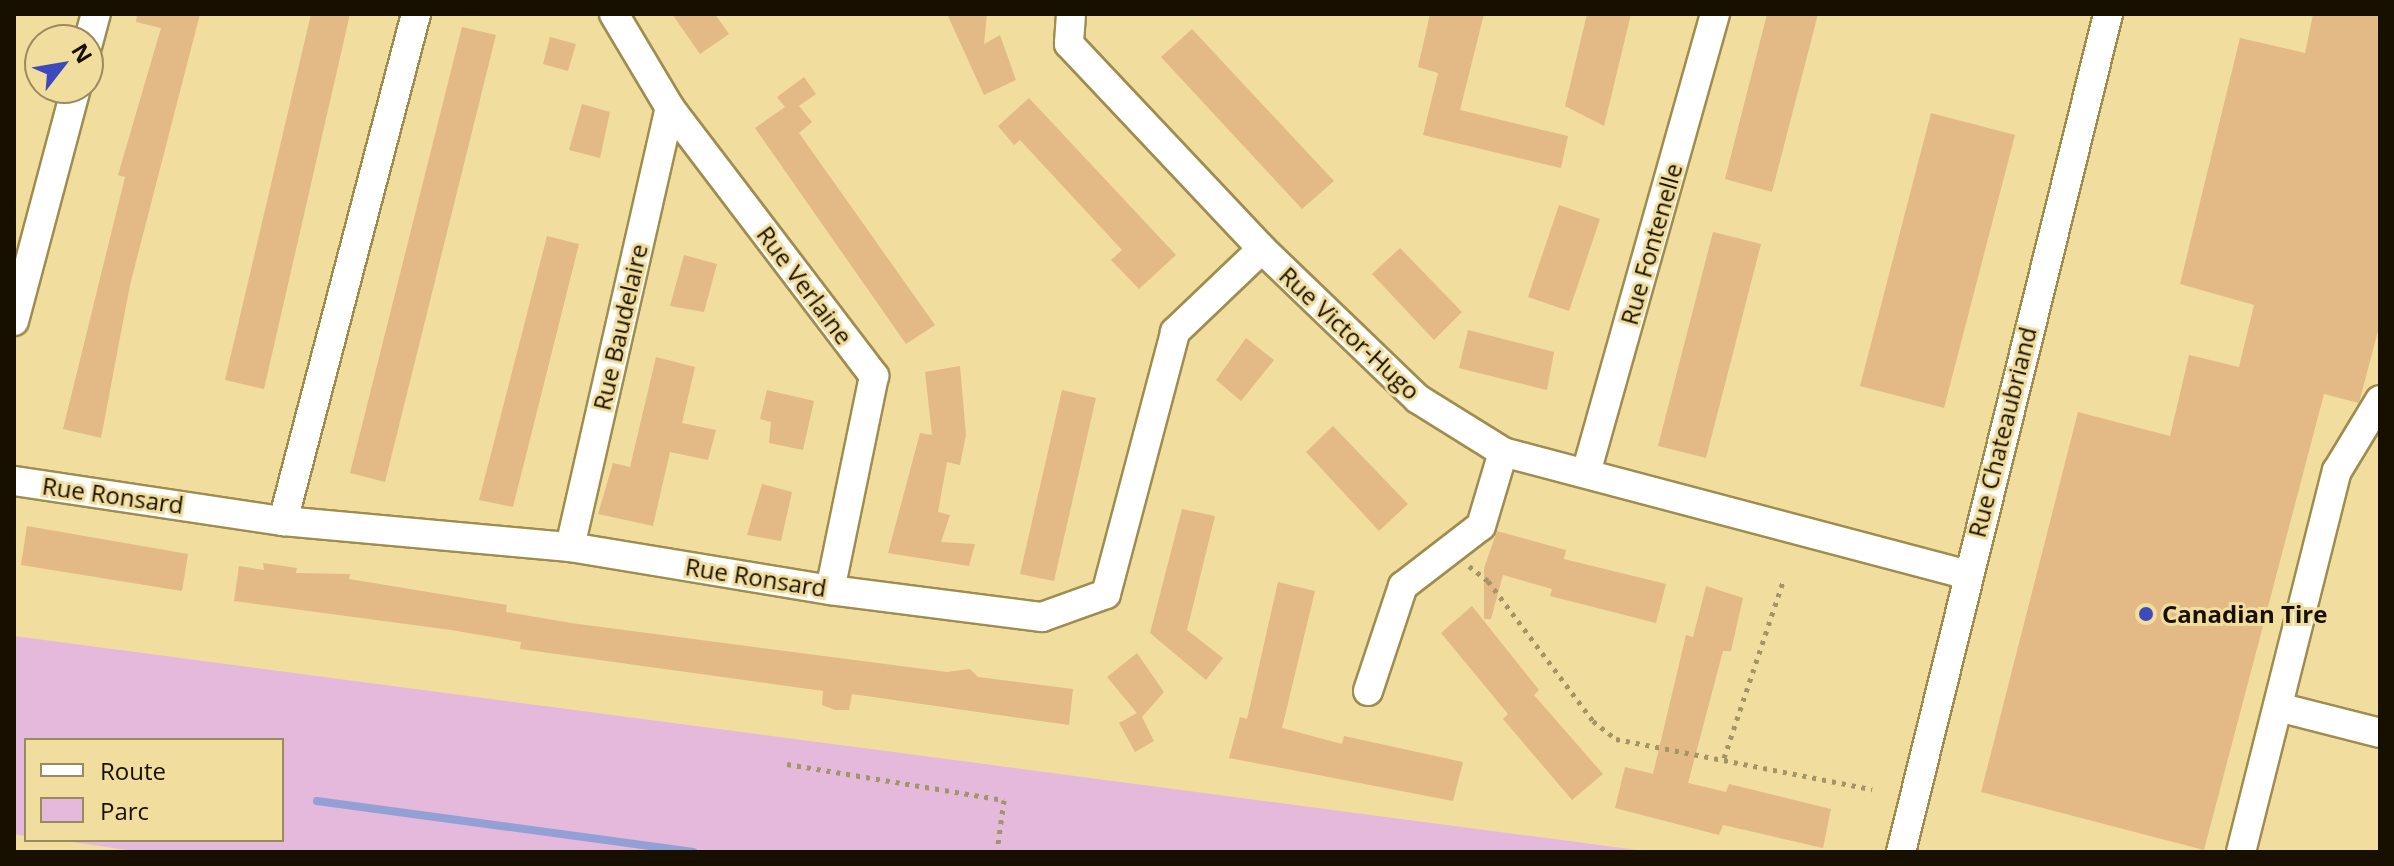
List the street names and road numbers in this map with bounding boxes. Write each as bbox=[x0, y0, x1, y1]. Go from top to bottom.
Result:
street label: Rue Fontenelle bbox=[1614, 160, 1688, 328]
street label: Rue Verlaine bbox=[751, 220, 859, 350]
street label: Rue Baudelaire bbox=[587, 241, 653, 413]
street label: Rue Victor-Hugo bbox=[1274, 261, 1426, 405]
street label: Rue Chateaubriand bbox=[1962, 324, 2042, 540]
street label: Rue Ronsard bbox=[40, 471, 186, 519]
street label: Rue Ronsard bbox=[683, 552, 829, 602]

